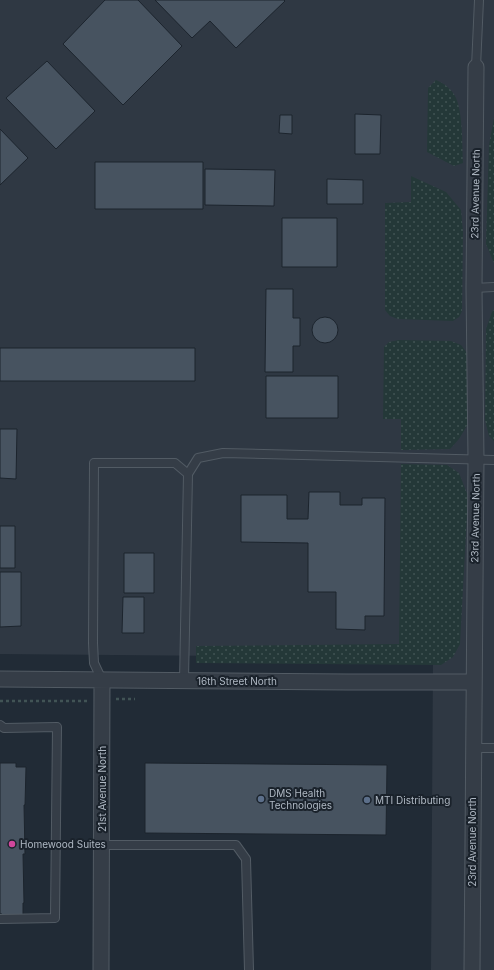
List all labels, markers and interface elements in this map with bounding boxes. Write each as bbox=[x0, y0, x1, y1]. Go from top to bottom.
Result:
street label: 23rd Avenue North bbox=[468, 149, 482, 239]
street label: 23rd Avenue North bbox=[468, 473, 482, 563]
street label: 16th Street North bbox=[197, 675, 277, 687]
street label: 21st Avenue North bbox=[96, 746, 108, 832]
place label: DMS Health Technologies bbox=[269, 787, 332, 811]
marker: DMS Health Technologies bbox=[256, 794, 266, 804]
place label: MTI Distributing bbox=[375, 794, 450, 806]
marker: MTI Distributing bbox=[362, 795, 372, 805]
street label: 23rd Avenue North bbox=[466, 797, 478, 887]
place label: Homewood Suites bbox=[20, 838, 106, 850]
marker: Homewood Suites bbox=[7, 839, 17, 849]

